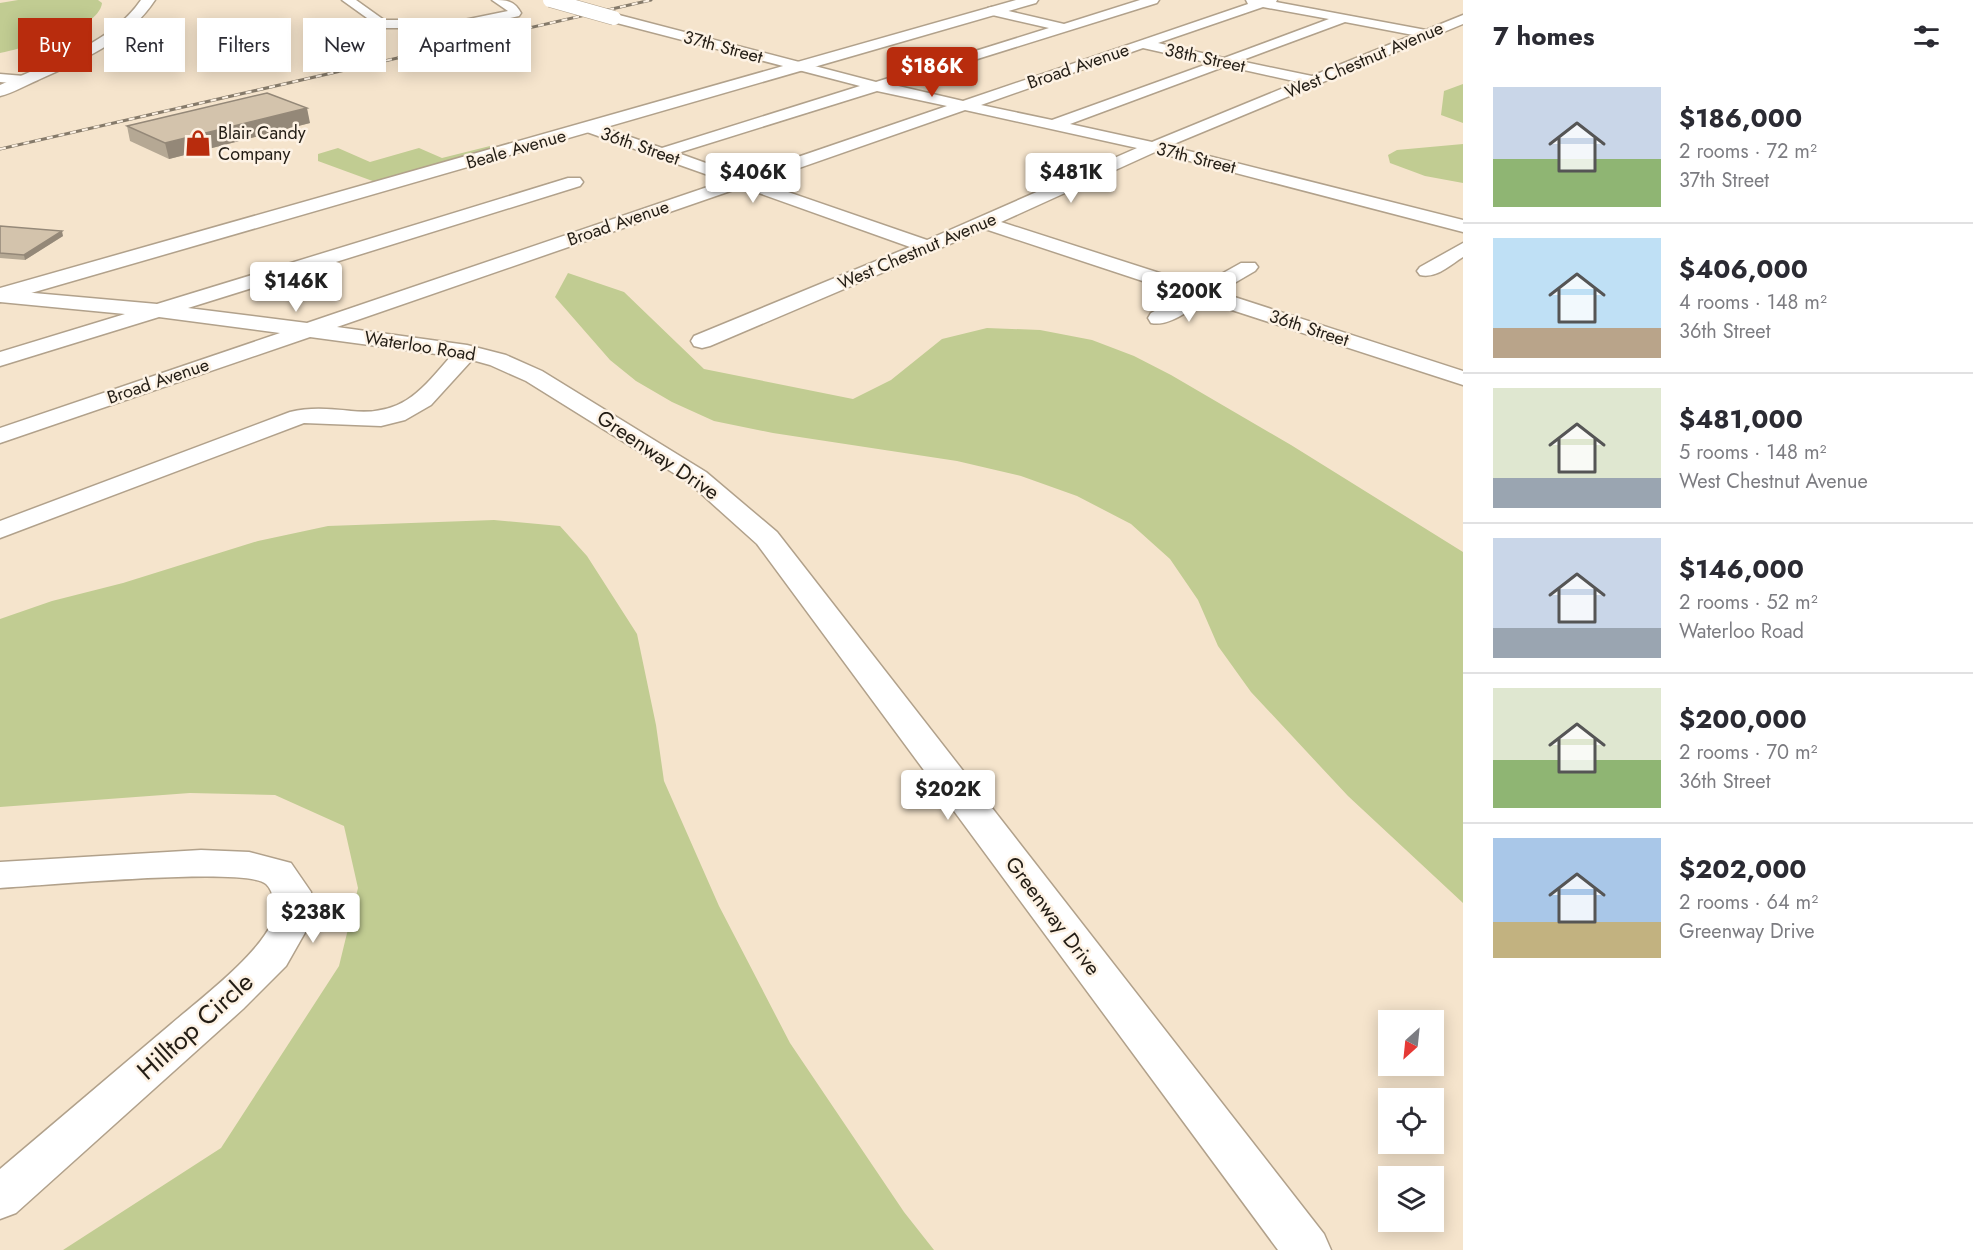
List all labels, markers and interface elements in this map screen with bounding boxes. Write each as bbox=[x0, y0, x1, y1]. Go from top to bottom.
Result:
street label: West Chestnut Avenue bbox=[1281, 15, 1447, 105]
text: 7 homes bbox=[1493, 17, 1595, 55]
chip: Buy bbox=[18, 18, 92, 72]
chip: Rent bbox=[104, 18, 185, 72]
chip: Filters bbox=[197, 18, 291, 72]
chip: New bbox=[303, 18, 386, 72]
chip: Apartment bbox=[398, 18, 531, 72]
icon: filters bbox=[1910, 20, 1943, 53]
street label: 37th Street bbox=[680, 24, 766, 70]
street label: Broad Avenue bbox=[1024, 36, 1132, 96]
street label: 38th Street bbox=[1162, 37, 1248, 79]
pin: $186K bbox=[890, 47, 974, 98]
text: $186K bbox=[901, 52, 963, 81]
text: $186,000 bbox=[1679, 99, 1802, 137]
icon: home bbox=[1541, 111, 1613, 183]
place label: Blair Candy Company bbox=[218, 120, 306, 167]
street label: 36th Street bbox=[597, 120, 684, 172]
street label: Beale Avenue bbox=[463, 122, 569, 176]
shop icon: Blair Candy Company bbox=[183, 128, 213, 158]
street label: 37th Street bbox=[1153, 136, 1239, 181]
text: 2 rooms · 72 m² bbox=[1679, 137, 1817, 166]
pin: $406K bbox=[711, 153, 795, 204]
pin: $481K bbox=[1029, 153, 1113, 204]
text: $406K bbox=[720, 158, 787, 187]
text: $481K bbox=[1039, 158, 1103, 187]
text: 37th Street bbox=[1679, 166, 1769, 195]
street label: Broad Avenue bbox=[564, 193, 672, 253]
street label: West Chestnut Avenue bbox=[834, 206, 1000, 296]
text: $406,000 bbox=[1679, 250, 1808, 288]
pin: $146K bbox=[254, 262, 338, 313]
icon: home bbox=[1541, 262, 1613, 334]
text: $146K bbox=[264, 267, 328, 296]
pin: $200K bbox=[1147, 272, 1231, 323]
text: $200K bbox=[1156, 277, 1222, 306]
text: 4 rooms · 148 m² bbox=[1679, 288, 1827, 317]
street label: 36th Street bbox=[1266, 303, 1353, 353]
text: 36th Street bbox=[1679, 317, 1770, 346]
street label: Waterloo Road bbox=[362, 324, 478, 368]
street label: Broad Avenue bbox=[104, 351, 212, 411]
text: $481,000 bbox=[1679, 400, 1803, 438]
street label: Greenway Drive bbox=[591, 403, 725, 507]
icon: home bbox=[1541, 412, 1613, 484]
text: 5 rooms · 148 m² bbox=[1679, 438, 1826, 467]
text: West Chestnut Avenue bbox=[1679, 467, 1868, 496]
text: $146,000 bbox=[1679, 550, 1804, 588]
icon: home bbox=[1541, 562, 1613, 634]
text: 2 rooms · 52 m² bbox=[1679, 588, 1818, 617]
text: Waterloo Road bbox=[1679, 617, 1804, 646]
text: $200,000 bbox=[1679, 700, 1807, 738]
icon: home bbox=[1541, 712, 1613, 784]
text: 2 rooms · 70 m² bbox=[1679, 738, 1817, 767]
text: 36th Street bbox=[1679, 767, 1770, 796]
pin: $202K bbox=[906, 770, 990, 821]
text: $202K bbox=[915, 775, 981, 804]
street label: Greenway Drive bbox=[998, 850, 1108, 982]
text: $202,000 bbox=[1679, 850, 1807, 888]
icon: home bbox=[1541, 862, 1613, 934]
text: 2 rooms · 64 m² bbox=[1679, 888, 1818, 917]
pin: $238K bbox=[271, 893, 355, 944]
text: $238K bbox=[281, 898, 345, 927]
text: Greenway Drive bbox=[1679, 917, 1814, 946]
street label: Hilltop Circle bbox=[128, 963, 262, 1089]
north arrow bbox=[1378, 1010, 1444, 1076]
map controls bbox=[1378, 1010, 1444, 1232]
button: locate bbox=[1378, 1088, 1444, 1154]
button: layers bbox=[1378, 1166, 1444, 1232]

